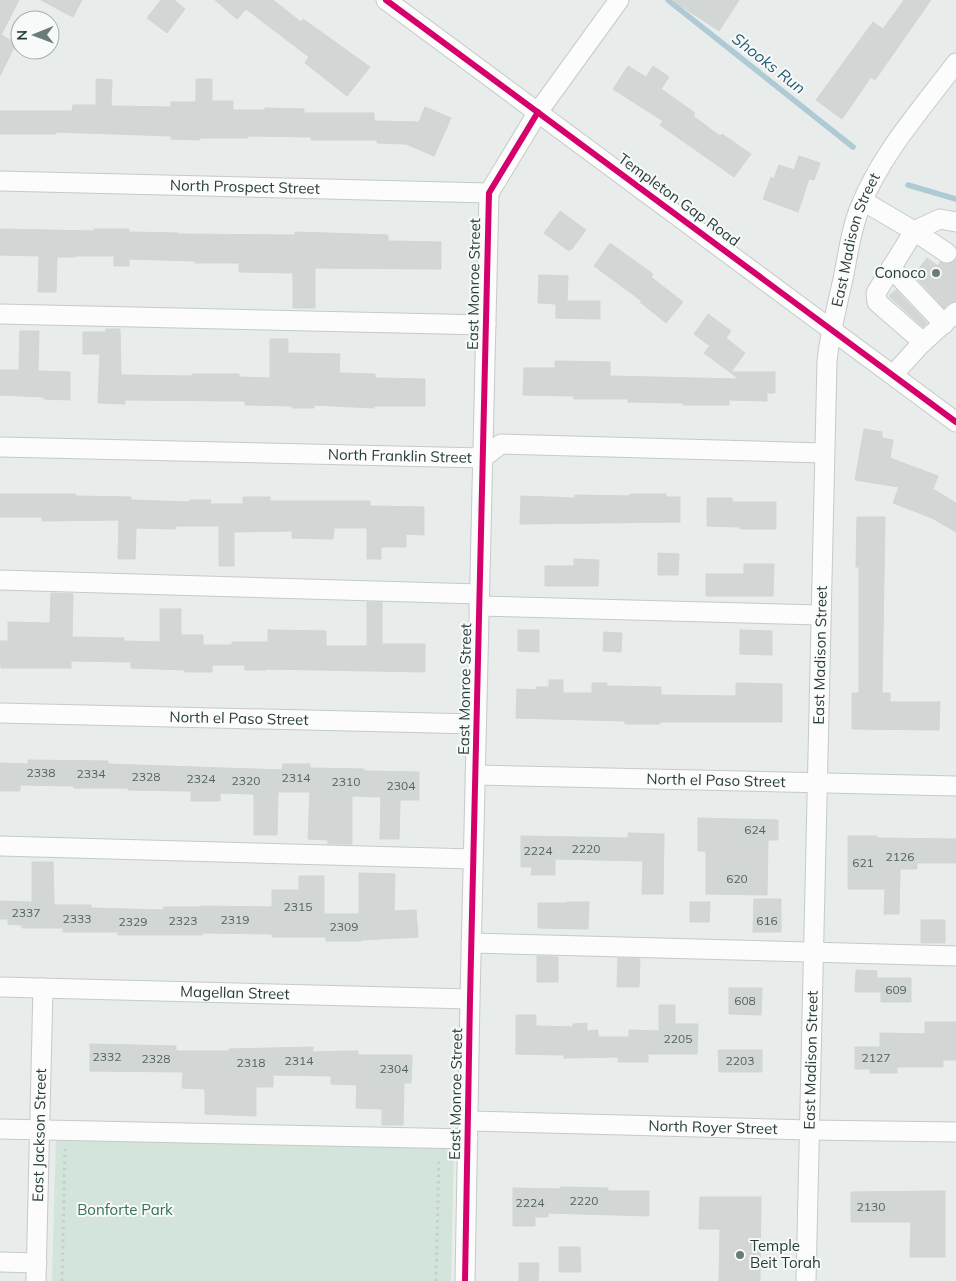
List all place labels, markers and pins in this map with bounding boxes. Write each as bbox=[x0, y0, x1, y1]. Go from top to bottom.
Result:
place label: Conoco bbox=[875, 263, 926, 282]
marker: Conoco bbox=[930, 267, 942, 279]
place label: Temple Beit Torah bbox=[750, 1236, 821, 1272]
marker: Temple Beit Torah bbox=[734, 1249, 746, 1261]

